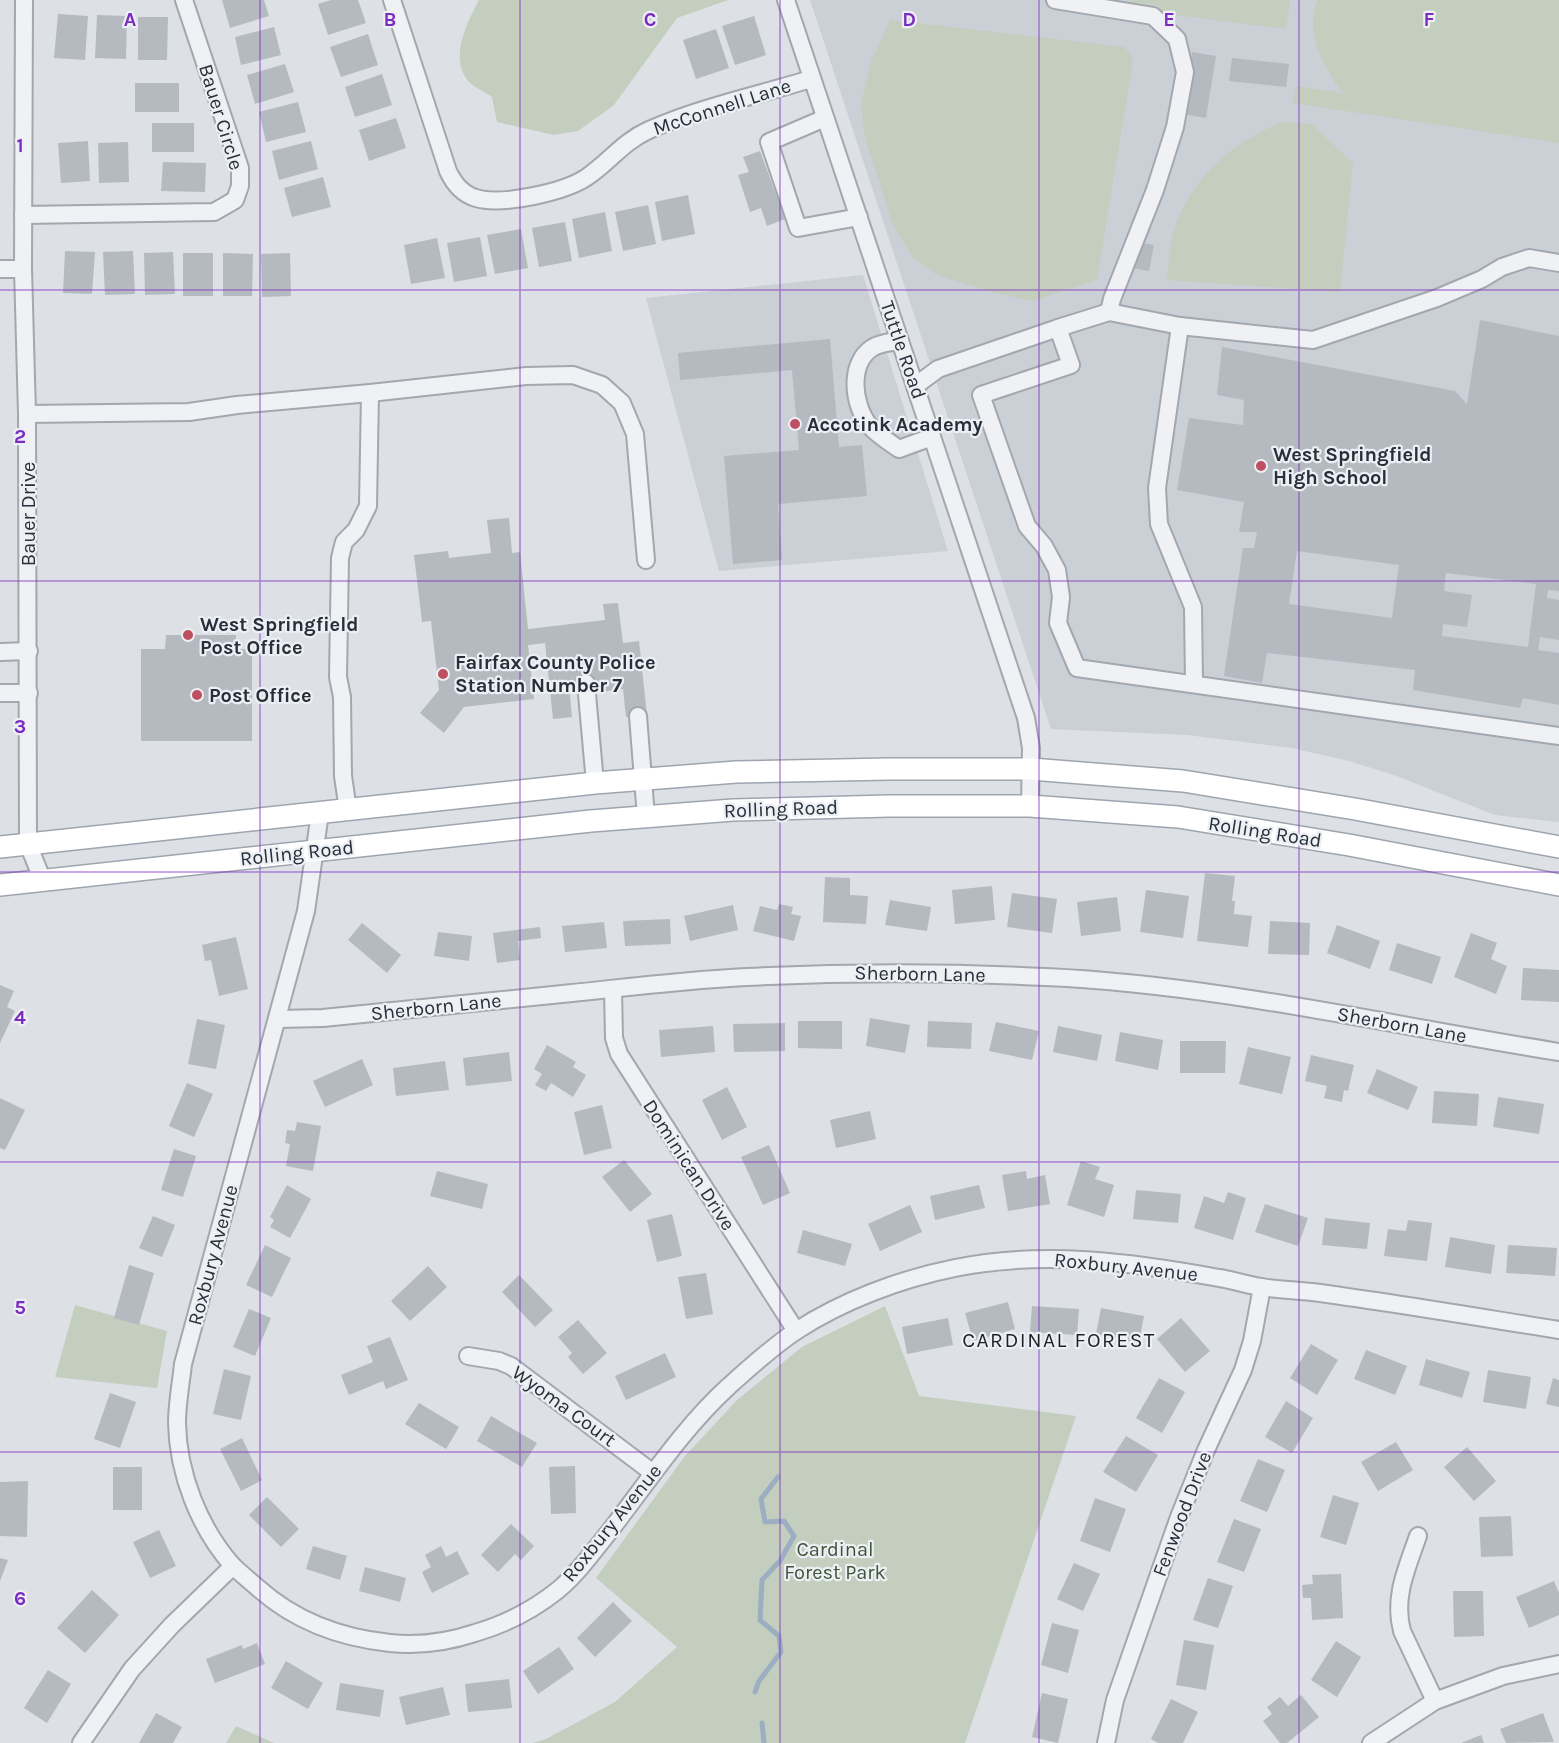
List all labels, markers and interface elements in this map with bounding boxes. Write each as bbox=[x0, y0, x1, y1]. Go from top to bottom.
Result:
text: A bbox=[124, 8, 137, 31]
text: B bbox=[384, 8, 396, 31]
text: C bbox=[644, 8, 656, 31]
text: D bbox=[902, 8, 916, 31]
text: E bbox=[1163, 8, 1175, 31]
text: F bbox=[1424, 8, 1435, 31]
street label: Bauer Circle bbox=[194, 61, 248, 173]
street label: McConnell Lane bbox=[650, 74, 794, 140]
text: 1 bbox=[16, 134, 24, 157]
street label: Tuttle Road bbox=[875, 298, 931, 402]
place label: Accotink Academy bbox=[807, 413, 983, 436]
marker: Accotink Academy bbox=[788, 417, 802, 431]
text: 2 bbox=[14, 425, 26, 448]
place label: West Springfield High School bbox=[1273, 443, 1432, 489]
marker: West Springfield High School bbox=[1254, 459, 1268, 473]
street label: Bauer Drive bbox=[17, 462, 40, 566]
place label: West Springfield Post Office bbox=[200, 613, 359, 659]
marker: West Springfield Post Office bbox=[181, 628, 195, 642]
place label: Fairfax County Police Station Number 7 bbox=[455, 651, 656, 697]
marker: Fairfax County Police Station Number 7 bbox=[436, 667, 450, 681]
place label: Post Office bbox=[209, 684, 312, 707]
marker: Post Office bbox=[190, 688, 204, 702]
text: 3 bbox=[14, 715, 26, 738]
street label: Rolling Road bbox=[723, 796, 839, 822]
street label: Rolling Road bbox=[1207, 812, 1323, 852]
street label: Rolling Road bbox=[239, 836, 355, 870]
street label: Sherborn Lane bbox=[854, 961, 986, 987]
street label: Sherborn Lane bbox=[370, 989, 502, 1025]
street label: Sherborn Lane bbox=[1335, 1002, 1469, 1048]
text: 4 bbox=[14, 1006, 26, 1029]
street label: Dominican Drive bbox=[638, 1095, 740, 1235]
street label: Roxbury Avenue bbox=[183, 1182, 243, 1328]
street label: Roxbury Avenue bbox=[1053, 1248, 1199, 1286]
text: 5 bbox=[14, 1296, 26, 1319]
district label: CARDINAL FOREST bbox=[962, 1328, 1156, 1352]
street label: Wyoma Court bbox=[508, 1361, 621, 1452]
street label: Fenwood Drive bbox=[1148, 1448, 1216, 1580]
street label: Roxbury Avenue bbox=[558, 1460, 666, 1586]
park label: Cardinal Forest Park bbox=[784, 1538, 886, 1584]
text: 6 bbox=[14, 1587, 26, 1610]

